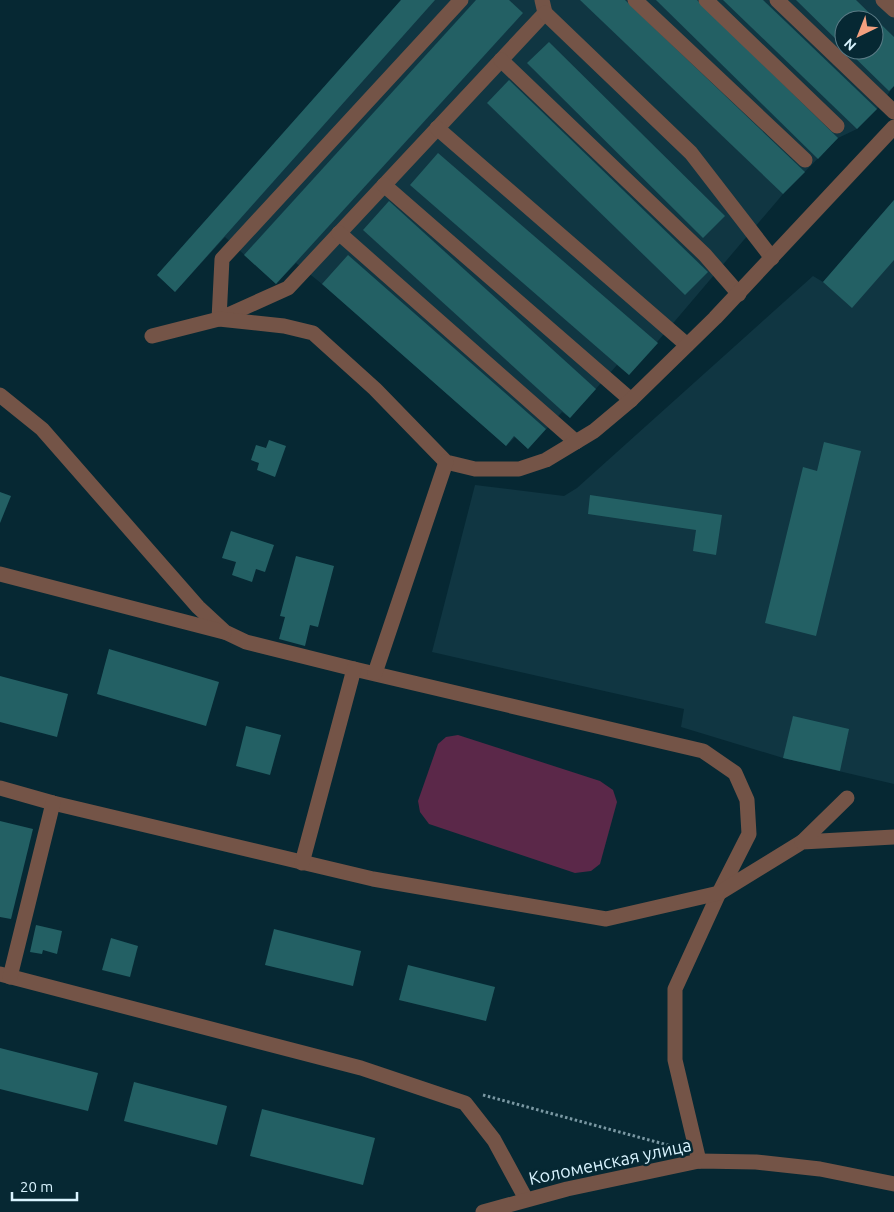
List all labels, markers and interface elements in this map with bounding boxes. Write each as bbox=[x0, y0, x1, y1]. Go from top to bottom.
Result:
north arrow bbox=[834, 10, 884, 60]
text: N bbox=[841, 35, 859, 54]
street label: Коломенская улица bbox=[527, 1134, 693, 1188]
scale bar bbox=[12, 1170, 78, 1202]
text: 20 m bbox=[20, 1178, 53, 1195]

